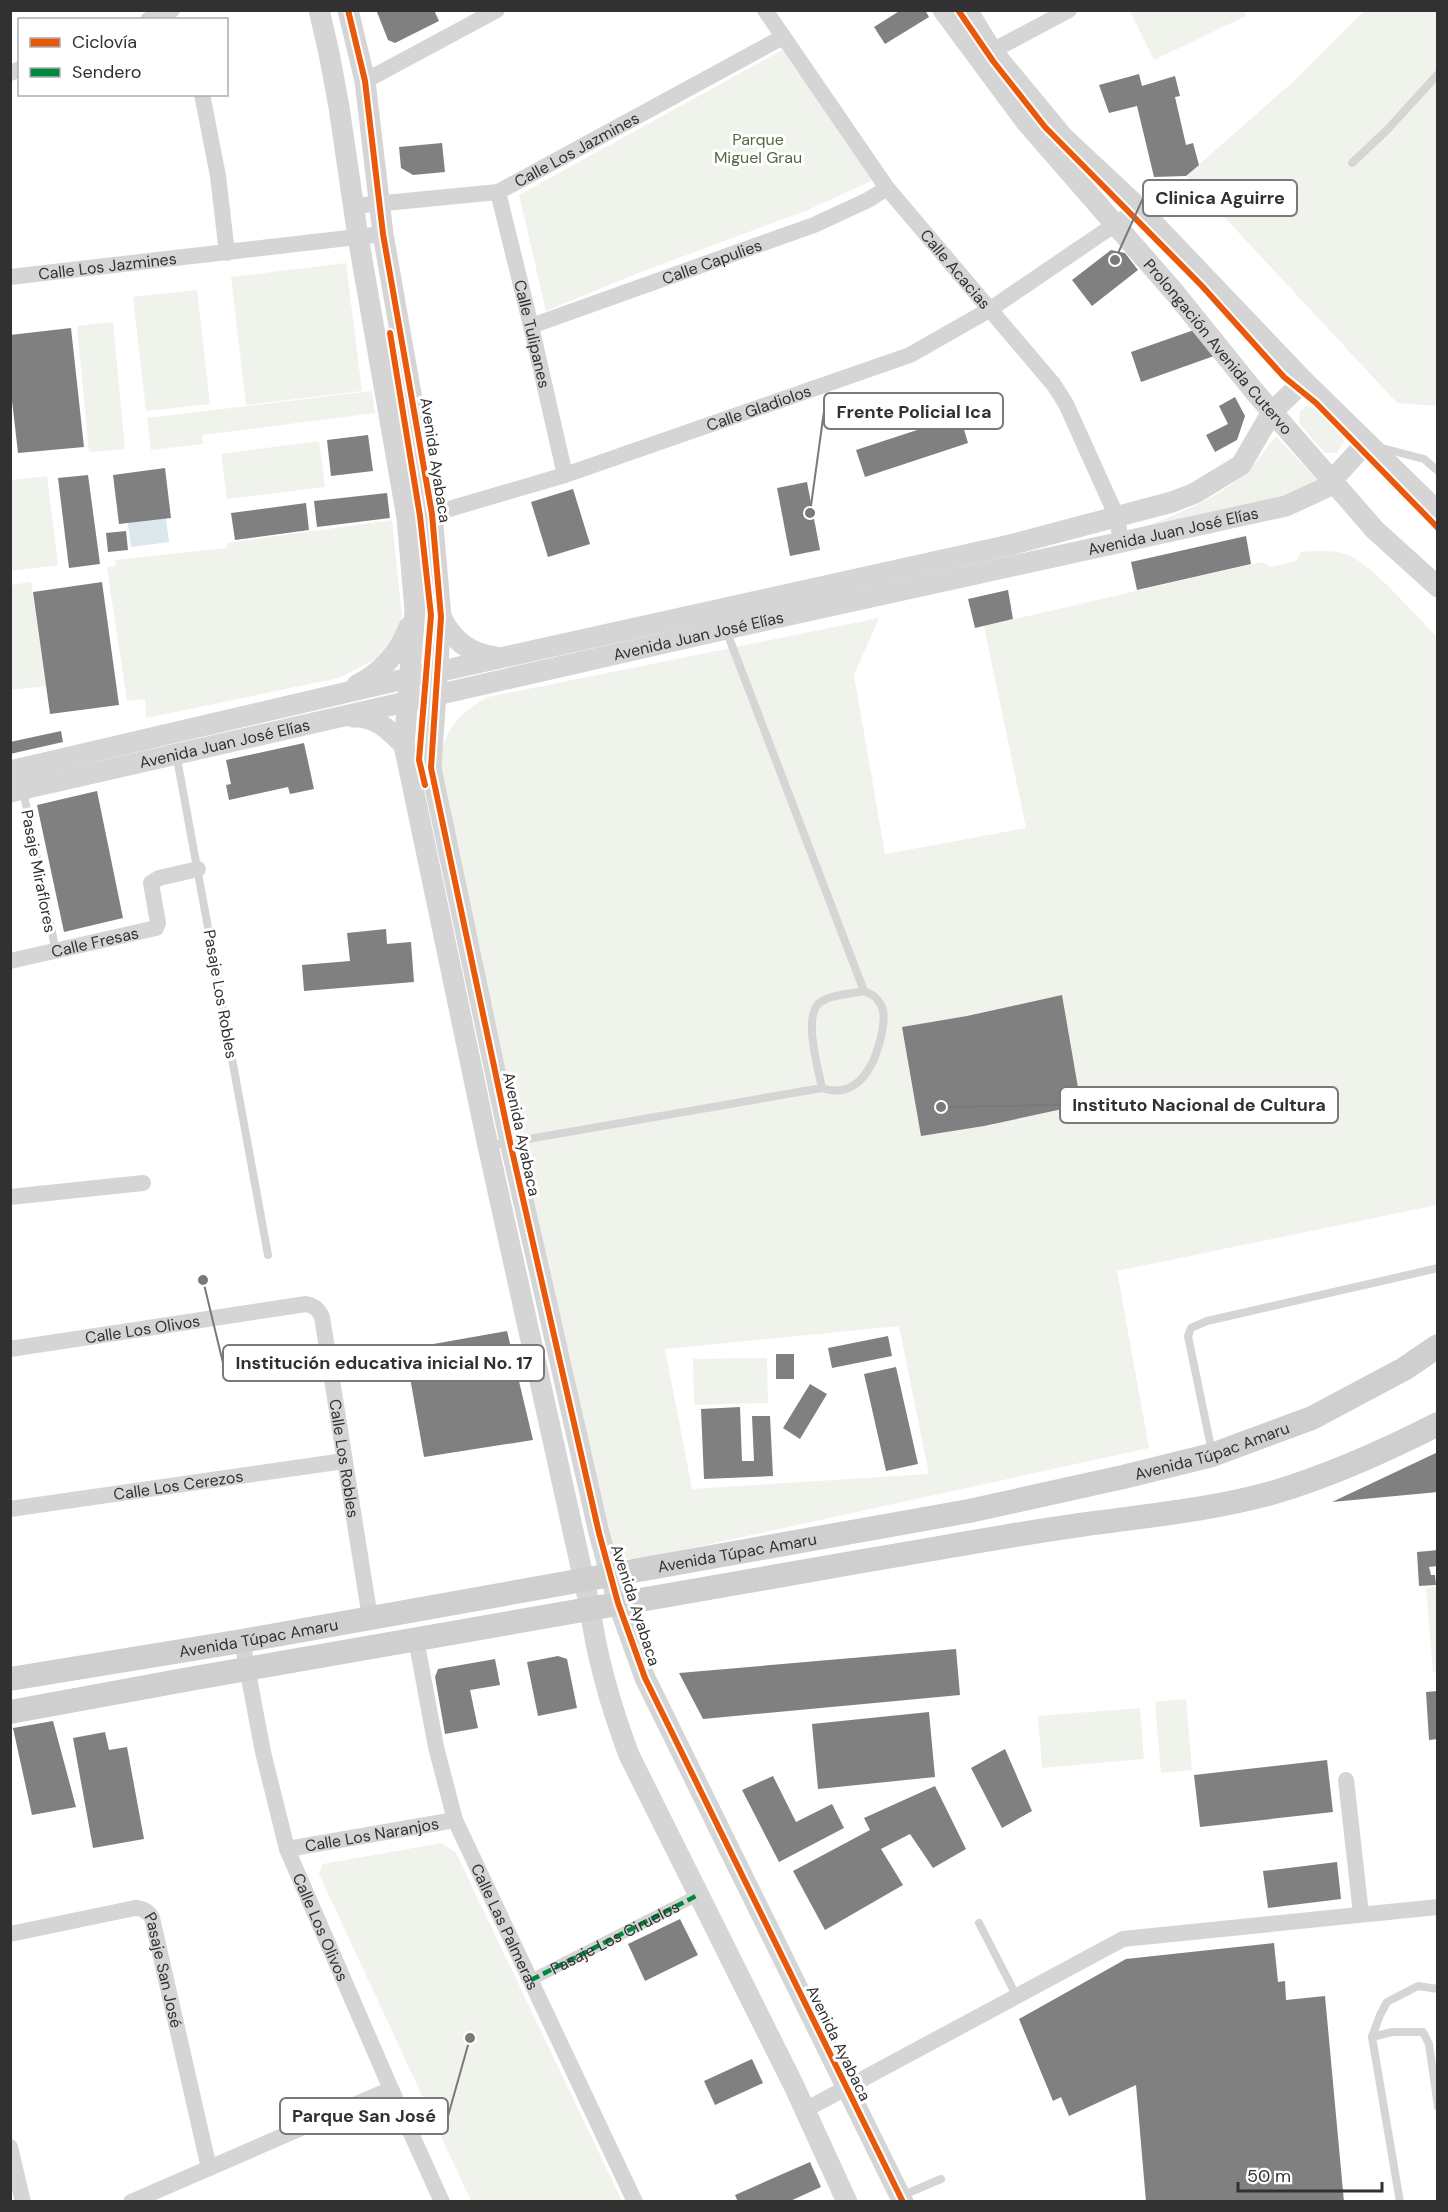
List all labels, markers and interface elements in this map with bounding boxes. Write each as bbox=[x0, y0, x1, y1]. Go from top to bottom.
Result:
legend bbox=[18, 18, 228, 96]
text: Ciclovía bbox=[72, 30, 137, 54]
text: Sendero bbox=[72, 60, 142, 84]
street label: Calle Los Jazmines bbox=[511, 107, 643, 192]
park label: Parque Miguel Grau bbox=[714, 129, 802, 168]
callout: Clinica Aguirre bbox=[1143, 180, 1297, 216]
text: Clinica Aguirre bbox=[1155, 186, 1285, 210]
street label: Calle Acacias bbox=[915, 225, 995, 314]
street label: Calle Capulies bbox=[659, 234, 765, 289]
street label: Calle Los Jazmines bbox=[37, 248, 178, 285]
street label: Prolongación Avenida Cutervo bbox=[1139, 254, 1297, 439]
street label: Calle Tulipanes bbox=[509, 278, 555, 390]
street label: Calle Gladiolos bbox=[704, 380, 814, 436]
callout: Frente Policial Ica bbox=[824, 393, 1003, 429]
street label: Avenida Ayabaca bbox=[415, 396, 456, 524]
text: Frente Policial Ica bbox=[837, 400, 991, 424]
street label: Avenida Juan José Elías bbox=[1086, 502, 1261, 560]
street label: Avenida Juan José Elías bbox=[611, 607, 786, 665]
street label: Avenida Juan José Elías bbox=[137, 714, 312, 773]
street label: Pasaje Miraflores bbox=[16, 808, 61, 934]
street label: Calle Fresas bbox=[49, 922, 141, 962]
street label: Pasaje Los Robles bbox=[199, 928, 242, 1060]
street label: Avenida Ayabaca bbox=[498, 1070, 545, 1198]
callout: Instituto Nacional de Cultura bbox=[1060, 1087, 1338, 1123]
text: Instituto Nacional de Cultura bbox=[1072, 1093, 1326, 1117]
street label: Calle Los Olivos bbox=[84, 1310, 201, 1348]
callout: Institución educativa inicial No. 17 bbox=[223, 1345, 544, 1381]
text: Institución educativa inicial No. 17 bbox=[236, 1351, 533, 1375]
street label: Calle Los Robles bbox=[324, 1397, 364, 1519]
street label: Avenida Túpac Amaru bbox=[1132, 1417, 1292, 1485]
street label: Calle Los Cerezos bbox=[112, 1466, 245, 1505]
street label: Avenida Túpac Amaru bbox=[656, 1528, 818, 1577]
street label: Avenida Ayabaca bbox=[606, 1542, 665, 1668]
street label: Avenida Túpac Amaru bbox=[178, 1614, 340, 1662]
street label: Calle Los Naranjos bbox=[303, 1813, 440, 1857]
street label: Calle Las Palmeras bbox=[466, 1860, 544, 1993]
street label: Calle Los Olivos bbox=[288, 1870, 353, 1985]
street label: Pasaje Los Ciruelos bbox=[547, 1896, 683, 1979]
street label: Pasaje San José bbox=[140, 1908, 187, 2030]
street label: Avenida Ayabaca bbox=[801, 1982, 876, 2105]
callout: Parque San José bbox=[280, 2098, 448, 2134]
text: Parque San José bbox=[292, 2104, 436, 2128]
scale bar bbox=[1238, 2155, 1382, 2193]
text: 50 m bbox=[1247, 2164, 1291, 2188]

